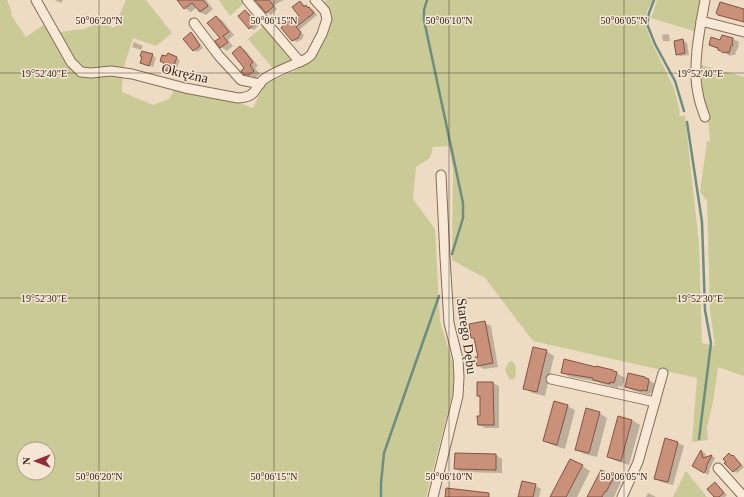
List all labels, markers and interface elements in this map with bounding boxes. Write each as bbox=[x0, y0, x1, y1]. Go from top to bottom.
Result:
text: 50°06'20"N bbox=[75, 15, 123, 26]
text: 50°06'15"N bbox=[250, 15, 298, 26]
text: 50°06'10"N bbox=[425, 15, 473, 26]
text: 50°06'05"N bbox=[600, 15, 648, 26]
street label: Okrężna bbox=[160, 61, 210, 86]
text: 19°52'40"E bbox=[21, 68, 67, 79]
text: 19°52'40"E bbox=[677, 68, 723, 79]
text: 19°52'30"E bbox=[21, 293, 67, 304]
text: 19°52'30"E bbox=[677, 293, 723, 304]
street label: Starego Dębu bbox=[454, 297, 479, 375]
north arrow bbox=[16, 441, 56, 481]
text: N bbox=[20, 457, 32, 465]
text: 50°06'20"N bbox=[75, 471, 123, 482]
text: 50°06'15"N bbox=[250, 471, 298, 482]
text: 50°06'10"N bbox=[425, 471, 473, 482]
text: 50°06'05"N bbox=[600, 471, 648, 482]

